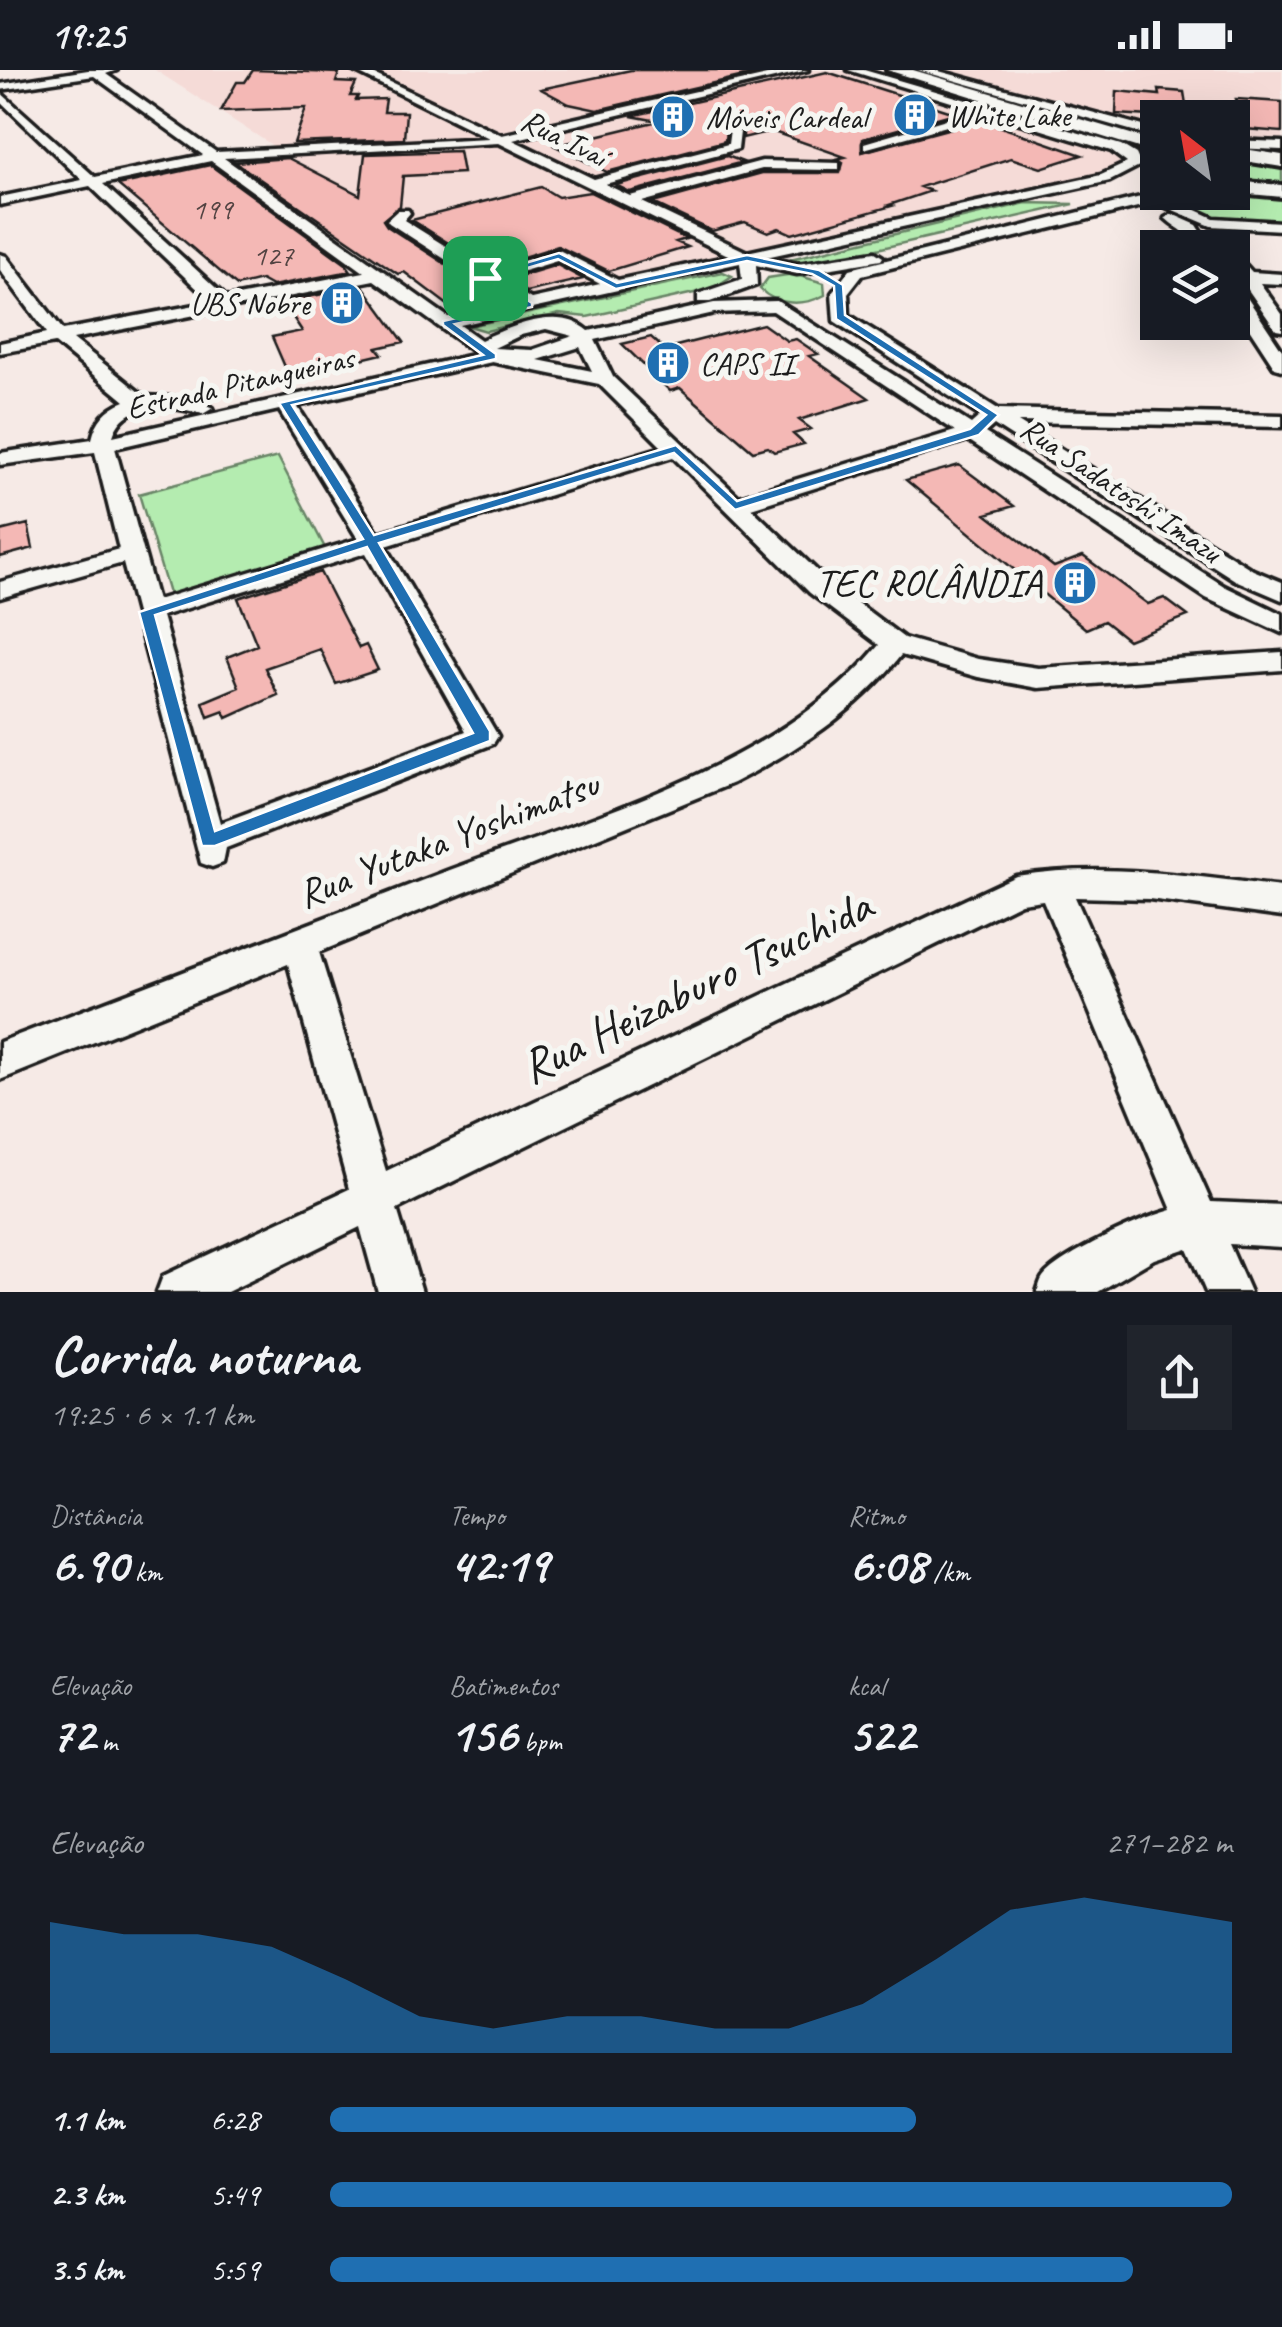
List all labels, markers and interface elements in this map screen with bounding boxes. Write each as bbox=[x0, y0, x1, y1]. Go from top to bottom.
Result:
text: 19:25 bbox=[50, 12, 125, 59]
building icon: White Lake bbox=[892, 92, 938, 138]
building icon: Móveis Cardeal bbox=[650, 94, 696, 140]
place label: White Lake bbox=[948, 95, 1073, 136]
place label: Móveis Cardeal bbox=[706, 97, 873, 138]
street label: Rua Ivaí bbox=[514, 100, 619, 179]
north arrow bbox=[1140, 100, 1250, 210]
map controls bbox=[1140, 100, 1250, 340]
house number: 199 bbox=[192, 190, 235, 228]
button: layers bbox=[1140, 230, 1250, 340]
house number: 127 bbox=[253, 236, 295, 274]
pin bbox=[443, 236, 528, 321]
icon: arrive bbox=[458, 251, 513, 306]
building icon: UBS Nobre bbox=[319, 280, 365, 326]
place label: UBS Nobre bbox=[190, 283, 313, 324]
street label: Estrada Pitangueiras bbox=[122, 336, 361, 429]
building icon: CAPS II bbox=[645, 340, 691, 386]
place label: CAPS II bbox=[700, 343, 800, 384]
street label: Rua Sadatoshi Imazu bbox=[1013, 408, 1231, 573]
place label: TEC ROLÂNDIA bbox=[816, 558, 1043, 608]
building icon: TEC ROLÂNDIA bbox=[1052, 560, 1098, 606]
street label: Rua Yutaka Yoshimatsu bbox=[291, 758, 608, 919]
street label: Rua Heizaburo Tsuchida bbox=[511, 874, 884, 1097]
text: Corrida noturna bbox=[50, 1321, 357, 1391]
button: share bbox=[1127, 1325, 1232, 1430]
text: 19:25 · 6 × 1.1 km bbox=[50, 1394, 254, 1435]
text: Distância bbox=[50, 1498, 142, 1533]
text: Tempo bbox=[449, 1498, 505, 1533]
text: Ritmo bbox=[848, 1498, 905, 1533]
text: 6.90 bbox=[50, 1533, 128, 1596]
text: 42:19 bbox=[449, 1533, 548, 1596]
text: 6:08 bbox=[848, 1533, 926, 1596]
text: km bbox=[128, 1554, 162, 1589]
text: /km bbox=[926, 1554, 970, 1589]
text: Elevação bbox=[50, 1668, 131, 1703]
text: Batimentos bbox=[449, 1668, 558, 1703]
text: kcal bbox=[848, 1668, 885, 1703]
text: 72 bbox=[50, 1703, 95, 1766]
text: 156 bbox=[449, 1703, 517, 1766]
text: 522 bbox=[848, 1703, 915, 1766]
text: m bbox=[95, 1724, 117, 1759]
text: bpm bbox=[517, 1724, 562, 1759]
text: Elevação bbox=[50, 1822, 143, 1863]
text: 271–282 m bbox=[1106, 1822, 1232, 1863]
text: 1.1 km bbox=[50, 2099, 124, 2140]
text: 6:28 bbox=[210, 2099, 260, 2140]
text: 2.3 km bbox=[50, 2174, 124, 2215]
text: 5:49 bbox=[210, 2174, 260, 2215]
text: 3.5 km bbox=[50, 2249, 124, 2290]
text: 5:59 bbox=[210, 2249, 260, 2290]

